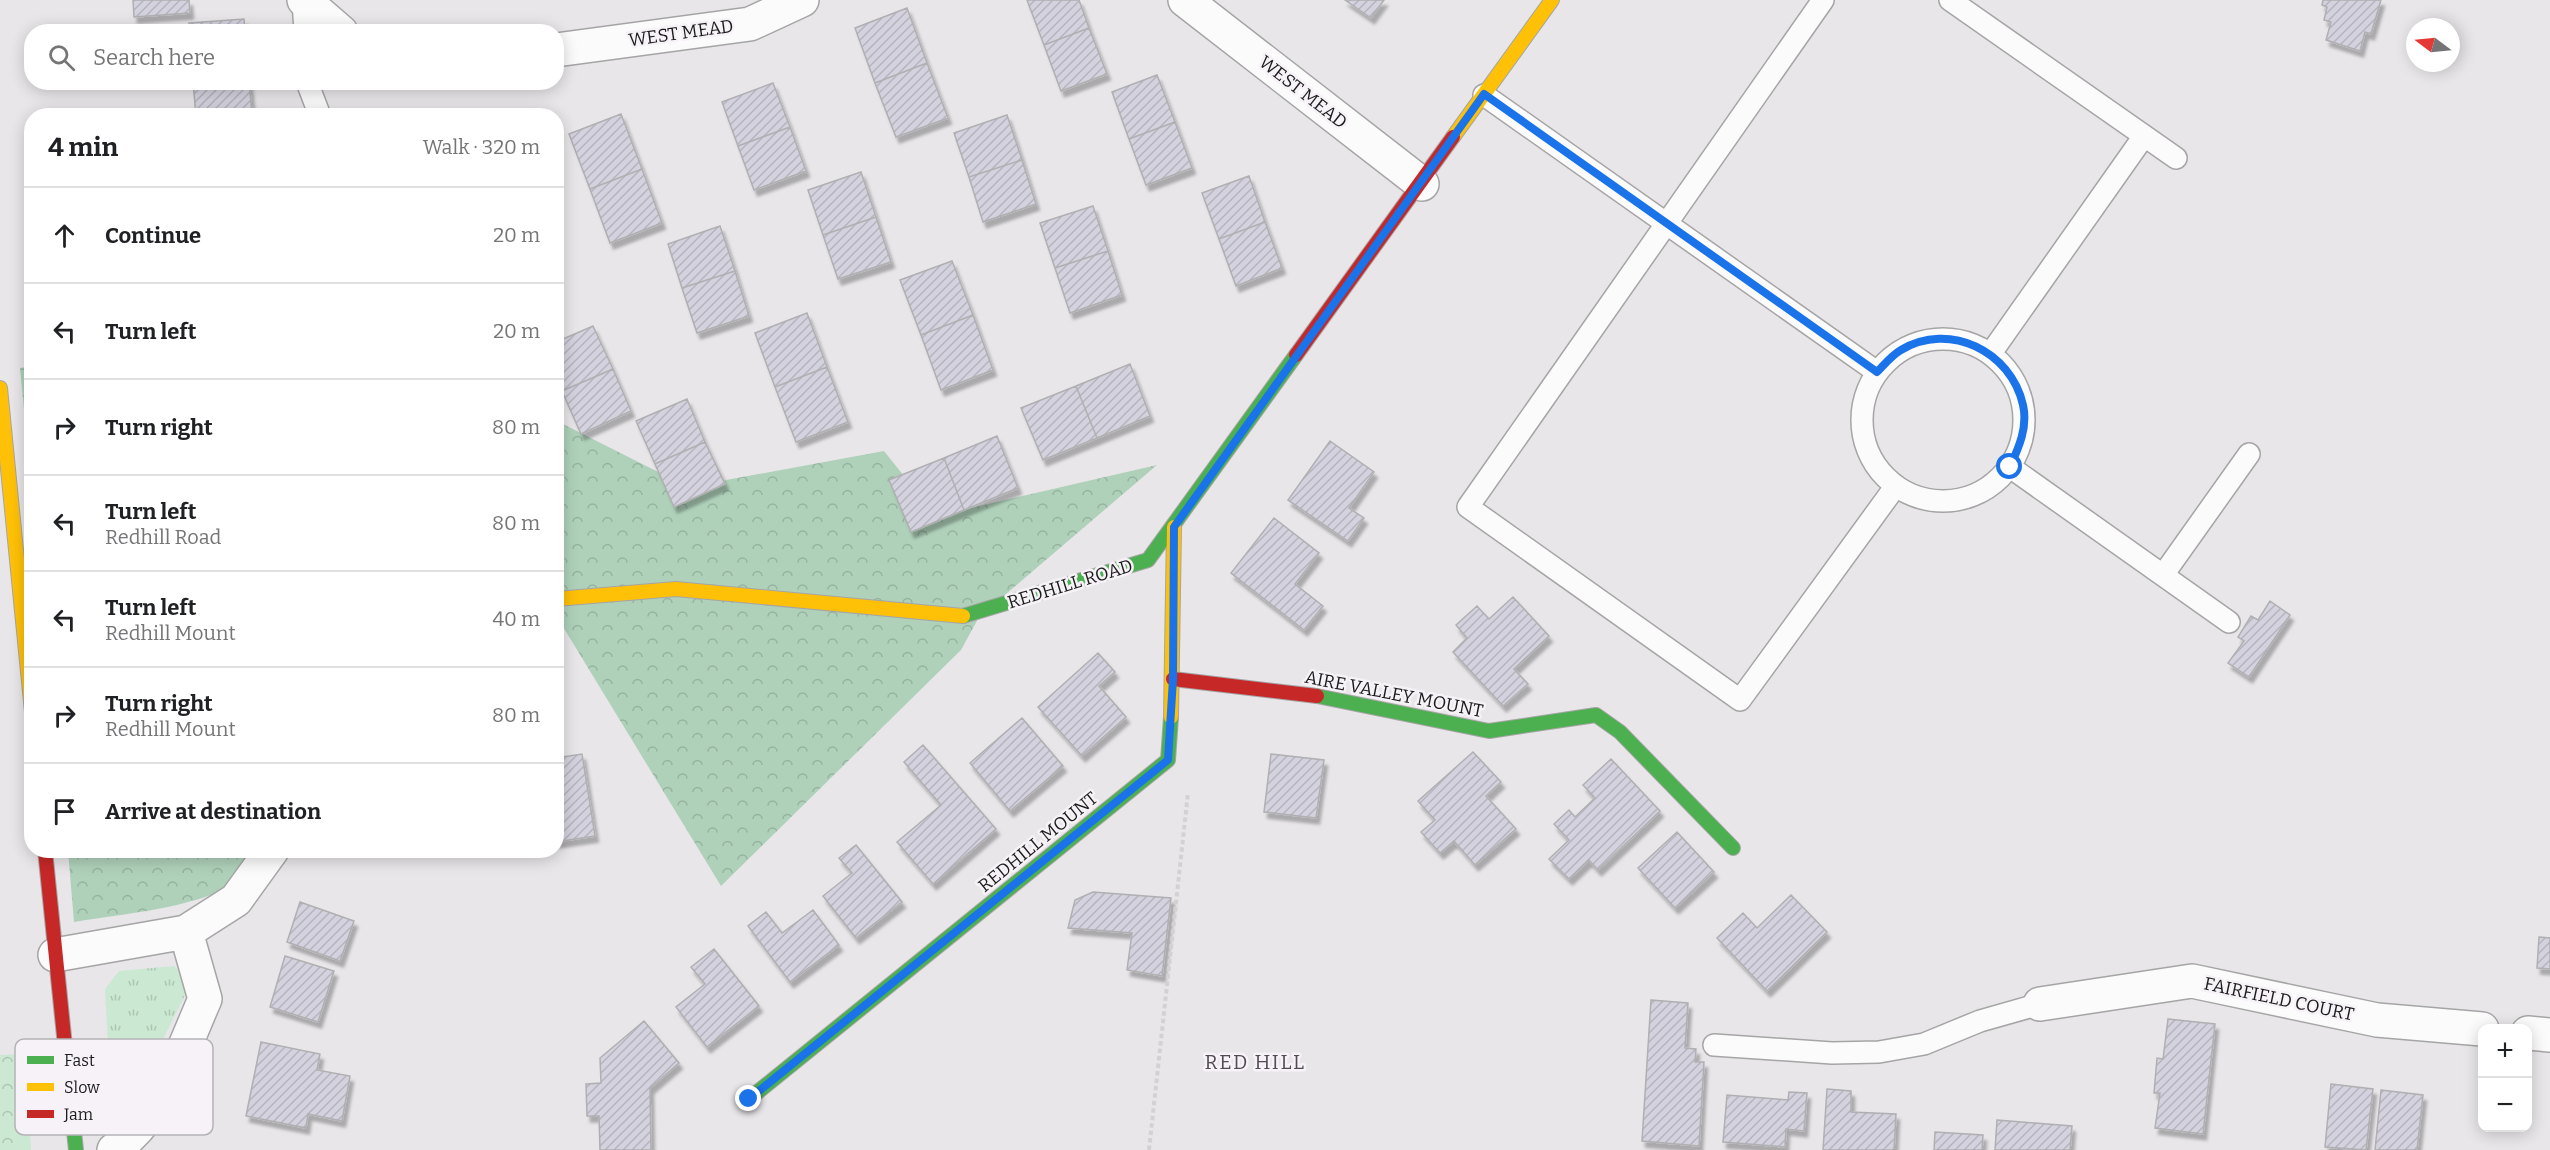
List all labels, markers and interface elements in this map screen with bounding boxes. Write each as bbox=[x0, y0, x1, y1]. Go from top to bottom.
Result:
street label: WEST MEAD bbox=[627, 15, 735, 51]
north arrow bbox=[2406, 18, 2460, 72]
search box bbox=[24, 24, 564, 90]
icon: search bbox=[45, 41, 78, 74]
text: Search here bbox=[93, 44, 215, 71]
street label: WEST MEAD bbox=[1255, 51, 1351, 133]
text: 4 min bbox=[48, 132, 118, 163]
text: Walk · 320 m bbox=[423, 135, 540, 159]
icon: ahead bbox=[48, 219, 81, 252]
text: Continue bbox=[105, 222, 201, 249]
text: 20 m bbox=[493, 223, 540, 247]
icon: left bbox=[48, 315, 81, 348]
text: Turn left bbox=[105, 318, 197, 345]
text: 20 m bbox=[493, 319, 540, 343]
icon: right bbox=[48, 411, 81, 444]
text: Turn right bbox=[105, 414, 213, 441]
text: 80 m bbox=[492, 415, 540, 439]
route start bbox=[1996, 453, 2022, 479]
text: Turn left bbox=[105, 498, 197, 525]
icon: left bbox=[48, 507, 81, 540]
text: 80 m bbox=[492, 511, 540, 535]
text: Redhill Road bbox=[105, 525, 221, 549]
street label: REDHILL ROAD bbox=[1005, 555, 1135, 613]
text: Turn left bbox=[105, 594, 197, 621]
icon: left bbox=[48, 603, 81, 636]
text: 40 m bbox=[492, 607, 540, 631]
text: Redhill Mount bbox=[105, 621, 236, 645]
street label: AIRE VALLEY MOUNT bbox=[1303, 666, 1486, 722]
text: Turn right bbox=[105, 690, 213, 717]
icon: right bbox=[48, 699, 81, 732]
text: 80 m bbox=[492, 703, 540, 727]
text: Redhill Mount bbox=[105, 717, 236, 741]
street label: REDHILL MOUNT bbox=[974, 787, 1103, 897]
icon: arrive bbox=[48, 795, 81, 828]
text: Arrive at destination bbox=[105, 798, 321, 825]
street label: FAIRFIELD COURT bbox=[2202, 972, 2356, 1026]
map controls bbox=[2478, 1024, 2532, 1132]
button: + bbox=[2478, 1024, 2532, 1078]
legend bbox=[15, 1039, 213, 1135]
district label: RED HILL bbox=[1204, 1050, 1306, 1074]
text: Fast bbox=[64, 1051, 95, 1070]
text: Slow bbox=[64, 1078, 100, 1097]
button: − bbox=[2478, 1078, 2532, 1132]
route end bbox=[735, 1085, 761, 1111]
text: Jam bbox=[63, 1105, 93, 1124]

